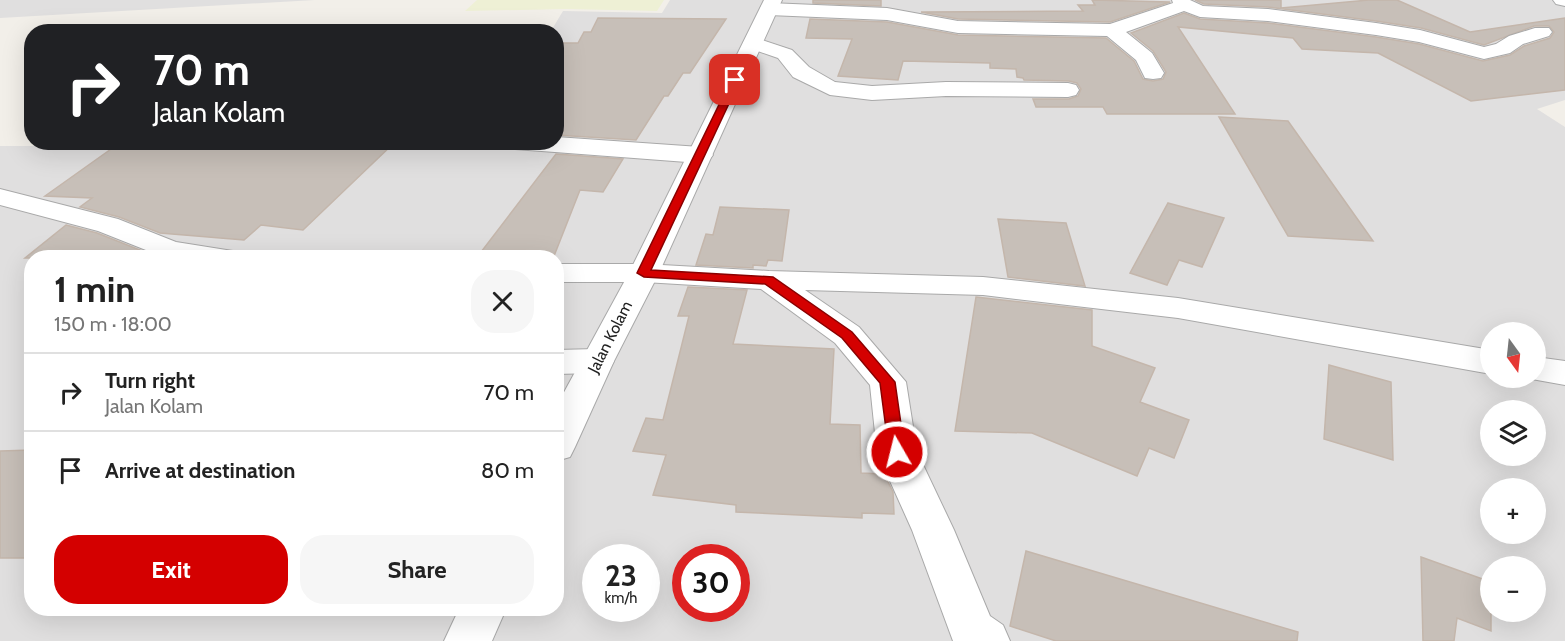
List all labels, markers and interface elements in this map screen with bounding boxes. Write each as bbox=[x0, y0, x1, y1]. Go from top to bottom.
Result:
text: 70 m bbox=[153, 44, 250, 96]
icon: right bbox=[54, 48, 132, 126]
pin bbox=[709, 54, 760, 105]
icon: arrive bbox=[718, 63, 751, 96]
text: Jalan Kolam bbox=[153, 96, 285, 129]
text: 1 min bbox=[54, 267, 135, 311]
button: close bbox=[471, 270, 534, 333]
street label: Jalan Kolam bbox=[583, 298, 636, 377]
text: 150 m · 18:00 bbox=[54, 312, 172, 336]
north arrow bbox=[1480, 322, 1546, 388]
map controls bbox=[1480, 322, 1546, 622]
text: Turn right bbox=[105, 367, 195, 394]
icon: right bbox=[54, 376, 87, 409]
text: 70 m bbox=[484, 379, 534, 406]
text: Jalan Kolam bbox=[105, 394, 203, 418]
button: layers bbox=[1480, 400, 1546, 466]
position arrow bbox=[865, 420, 929, 484]
icon: arrive bbox=[54, 454, 87, 487]
text: Arrive at destination bbox=[105, 457, 295, 484]
text: 80 m bbox=[481, 457, 534, 484]
button: + bbox=[1480, 478, 1546, 544]
button: Exit bbox=[54, 535, 288, 604]
button: Share bbox=[300, 535, 534, 604]
speed limit sign: 30 bbox=[672, 544, 750, 622]
button: − bbox=[1480, 556, 1546, 622]
text: 23 bbox=[605, 557, 637, 594]
text: km/h bbox=[605, 589, 637, 607]

